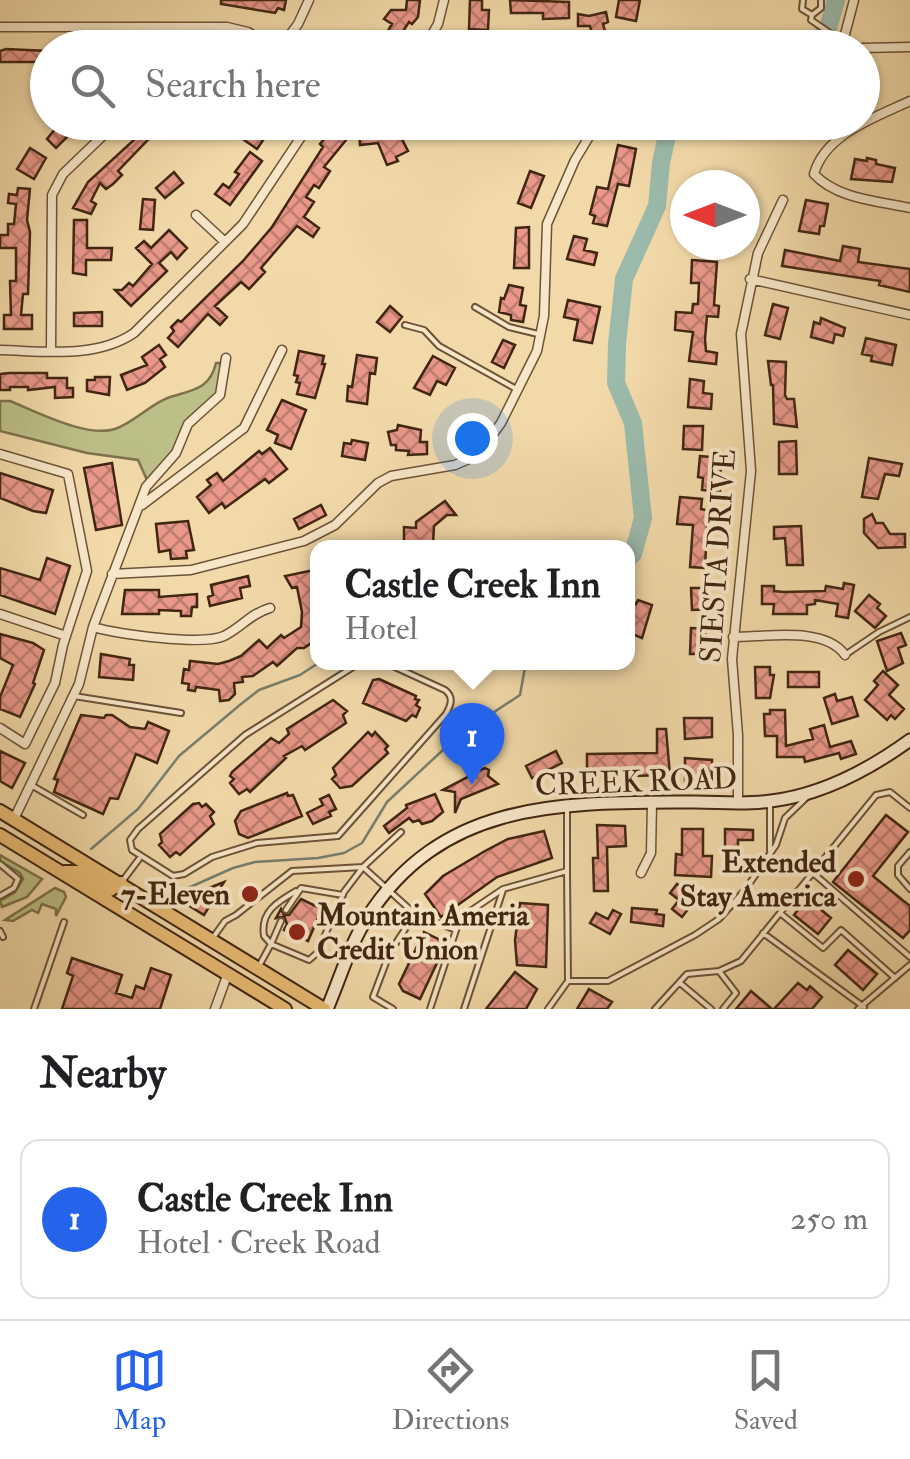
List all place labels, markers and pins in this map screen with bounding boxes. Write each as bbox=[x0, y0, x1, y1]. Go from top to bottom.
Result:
pin: 1 bbox=[440, 702, 504, 785]
place label: Extended Stay America bbox=[680, 844, 838, 915]
marker: Extended Stay America bbox=[845, 868, 867, 890]
place label: 7-Eleven bbox=[121, 876, 231, 913]
marker: 7-Eleven bbox=[239, 883, 261, 905]
place label: Mountain Ameria Credit Union bbox=[316, 897, 530, 968]
marker: Mountain Ameria Credit Union bbox=[286, 921, 308, 943]

